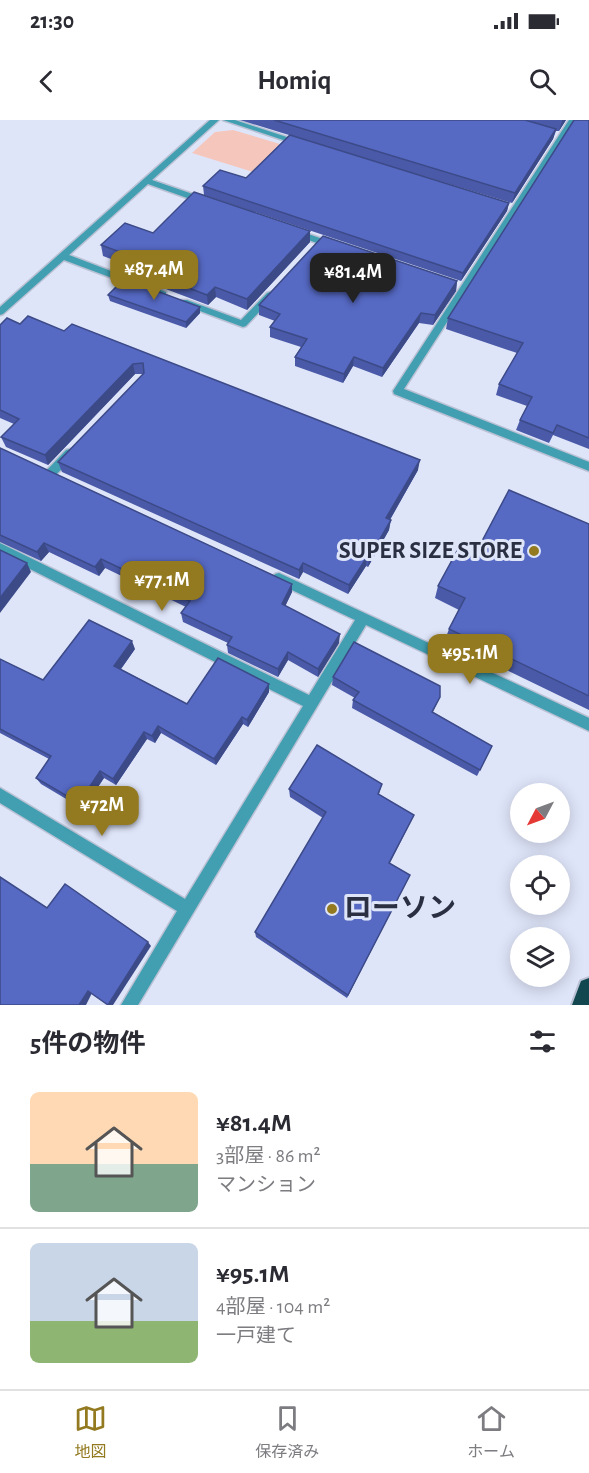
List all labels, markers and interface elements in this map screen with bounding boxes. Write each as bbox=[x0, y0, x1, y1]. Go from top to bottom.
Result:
text: 21:30 bbox=[30, 10, 74, 32]
icon: back bbox=[30, 65, 63, 98]
icon: search bbox=[526, 65, 559, 98]
text: Homiq bbox=[257, 67, 332, 94]
pin: ¥87.4M bbox=[105, 250, 203, 301]
pin: ¥81.4M bbox=[304, 253, 402, 304]
text: ¥87.4M bbox=[124, 259, 184, 279]
text: ¥81.4M bbox=[324, 262, 382, 282]
place label: SUPER SIZE STORE bbox=[339, 539, 522, 563]
marker: SUPER SIZE STORE bbox=[527, 544, 541, 558]
pin: ¥77.1M bbox=[113, 561, 211, 612]
text: ¥77.1M bbox=[134, 570, 190, 590]
pin: ¥95.1M bbox=[421, 634, 519, 685]
text: ¥95.1M bbox=[442, 643, 498, 663]
north arrow bbox=[510, 783, 570, 843]
map controls bbox=[510, 783, 570, 987]
pin: ¥72M bbox=[66, 786, 138, 837]
text: ¥72M bbox=[80, 795, 124, 815]
button: locate bbox=[510, 855, 570, 915]
place label: ローソン bbox=[344, 895, 456, 923]
marker: ローソン bbox=[325, 902, 339, 916]
button: layers bbox=[510, 927, 570, 987]
icon: filters bbox=[526, 1025, 559, 1058]
text: 5件の物件 bbox=[30, 1031, 145, 1057]
text: ¥81.4M bbox=[216, 1110, 292, 1136]
icon: home bbox=[78, 1116, 150, 1188]
text: 3部屋 · 86 m² bbox=[216, 1146, 321, 1166]
text: マンション bbox=[216, 1175, 316, 1195]
text: ¥95.1M bbox=[216, 1261, 290, 1287]
icon: home bbox=[78, 1267, 150, 1339]
text: 4部屋 · 104 m² bbox=[216, 1297, 330, 1317]
text: 一戸建て bbox=[216, 1326, 296, 1346]
tab: 地図 bbox=[74, 1402, 107, 1462]
tab: 保存済み bbox=[255, 1402, 319, 1462]
tab: ホーム bbox=[467, 1402, 515, 1462]

